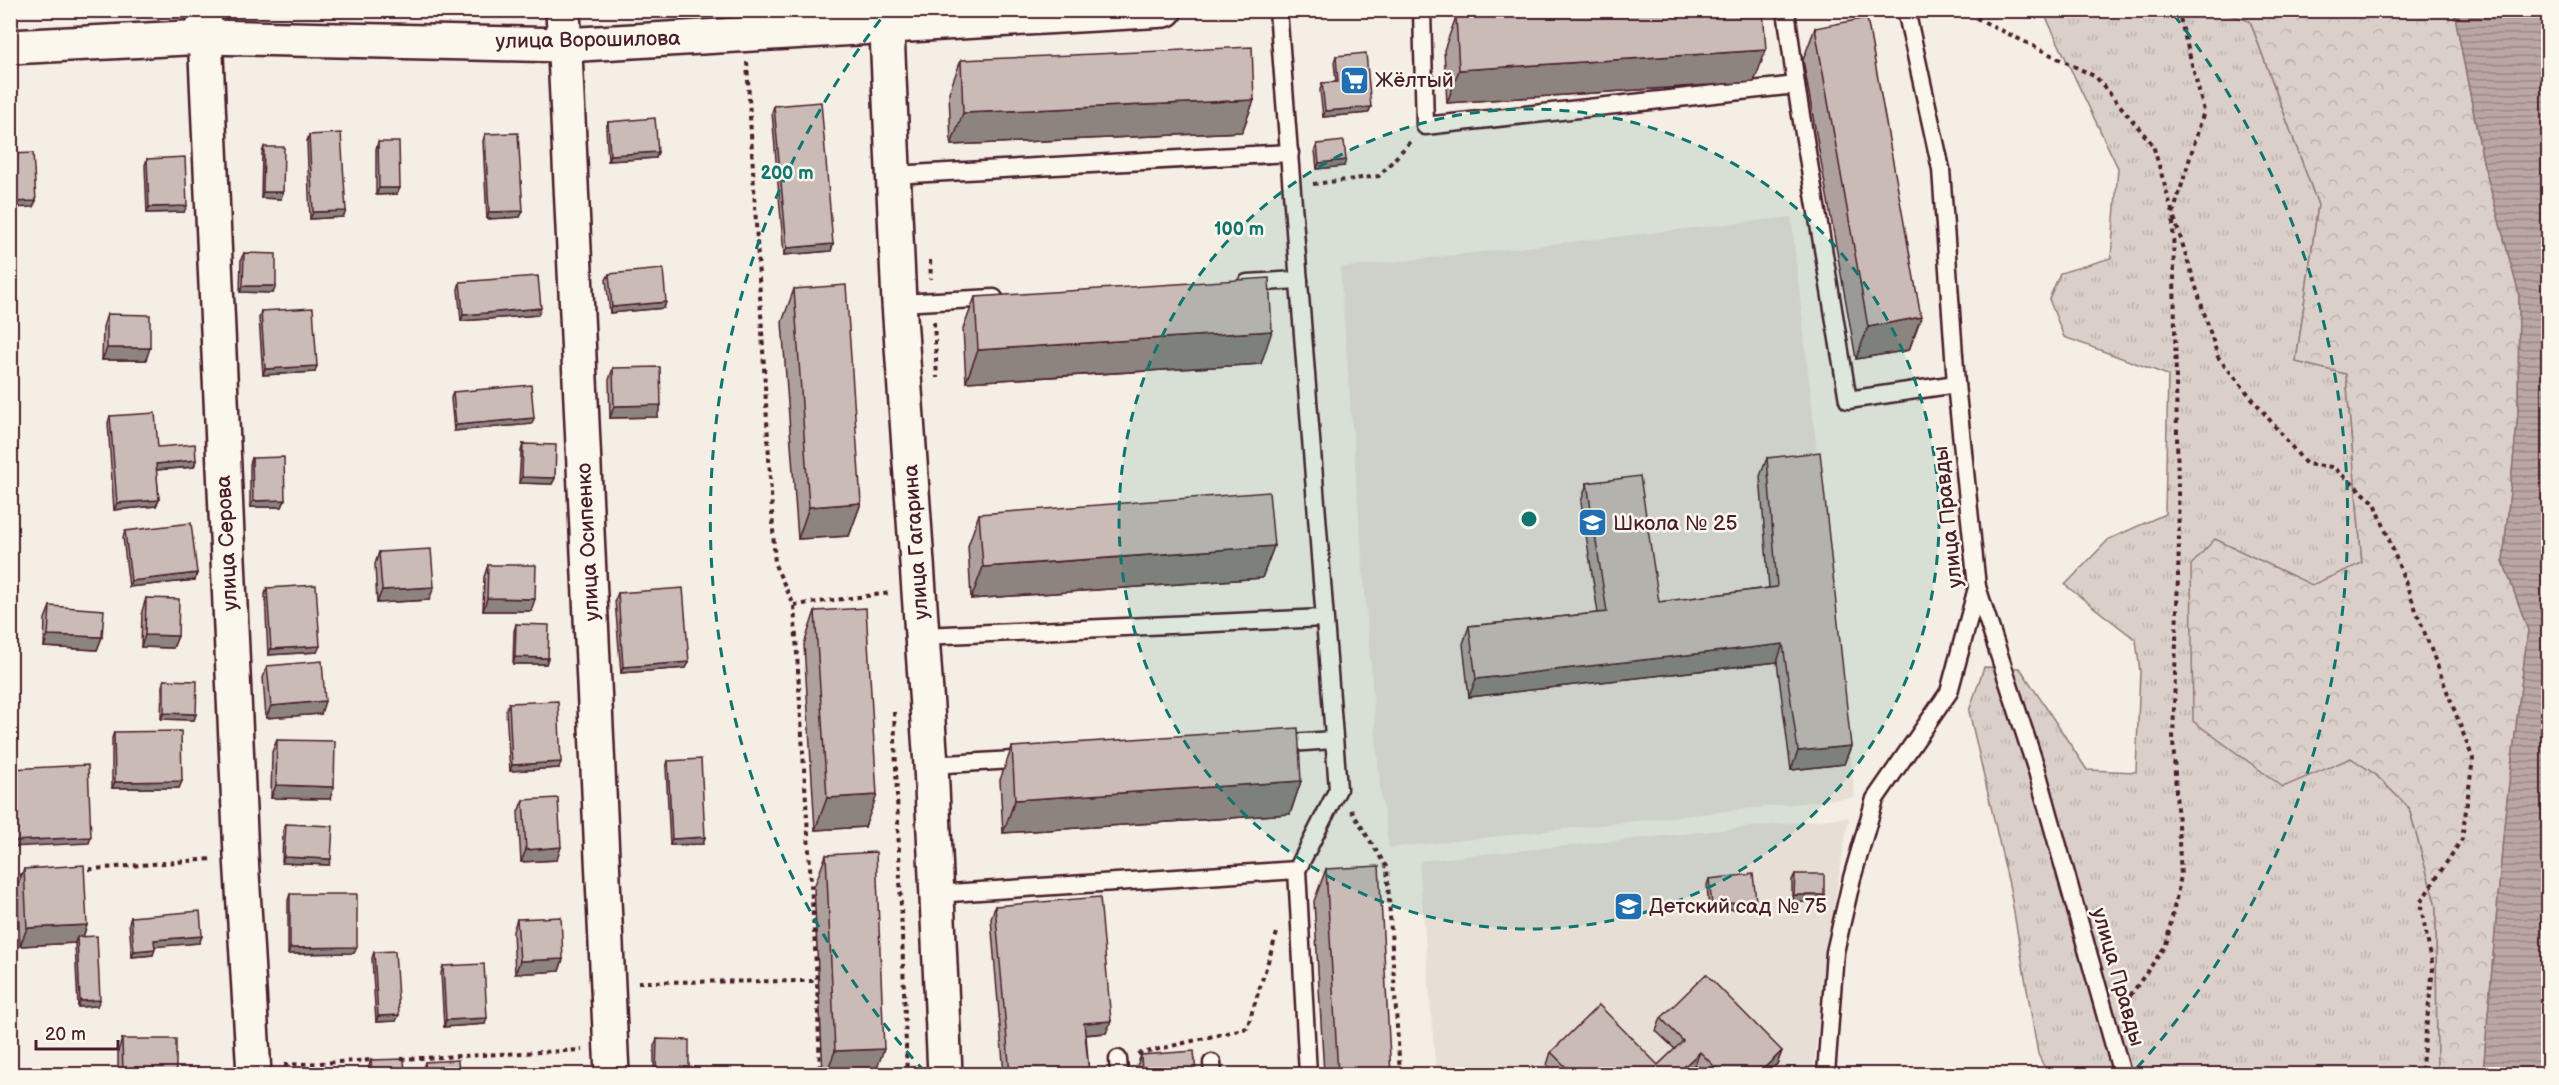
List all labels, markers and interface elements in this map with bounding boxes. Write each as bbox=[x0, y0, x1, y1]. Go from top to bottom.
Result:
street label: улица Ворошилова bbox=[495, 26, 681, 54]
supermarket icon: Жёлтый bbox=[1338, 64, 1370, 96]
place label: Жёлтый bbox=[1375, 68, 1454, 93]
text: 200 m bbox=[760, 163, 814, 184]
text: 100 m bbox=[1214, 219, 1264, 240]
street label: улица Правды bbox=[1928, 445, 1968, 589]
street label: улица Осипенко bbox=[571, 462, 605, 622]
street label: улица Гагарина bbox=[898, 463, 934, 621]
street label: улица Серова bbox=[211, 474, 243, 612]
school or university icon: Школа № 25 bbox=[1576, 507, 1608, 539]
centre of rings bbox=[1519, 509, 1539, 529]
place label: Школа № 25 bbox=[1613, 511, 1738, 536]
school or university icon: Детский сад № 75 bbox=[1612, 890, 1644, 922]
place label: Детский сад № 75 bbox=[1649, 894, 1827, 919]
street label: улица Правды bbox=[2086, 905, 2150, 1049]
scale bar bbox=[36, 1013, 118, 1051]
text: 20 m bbox=[45, 1024, 86, 1045]

